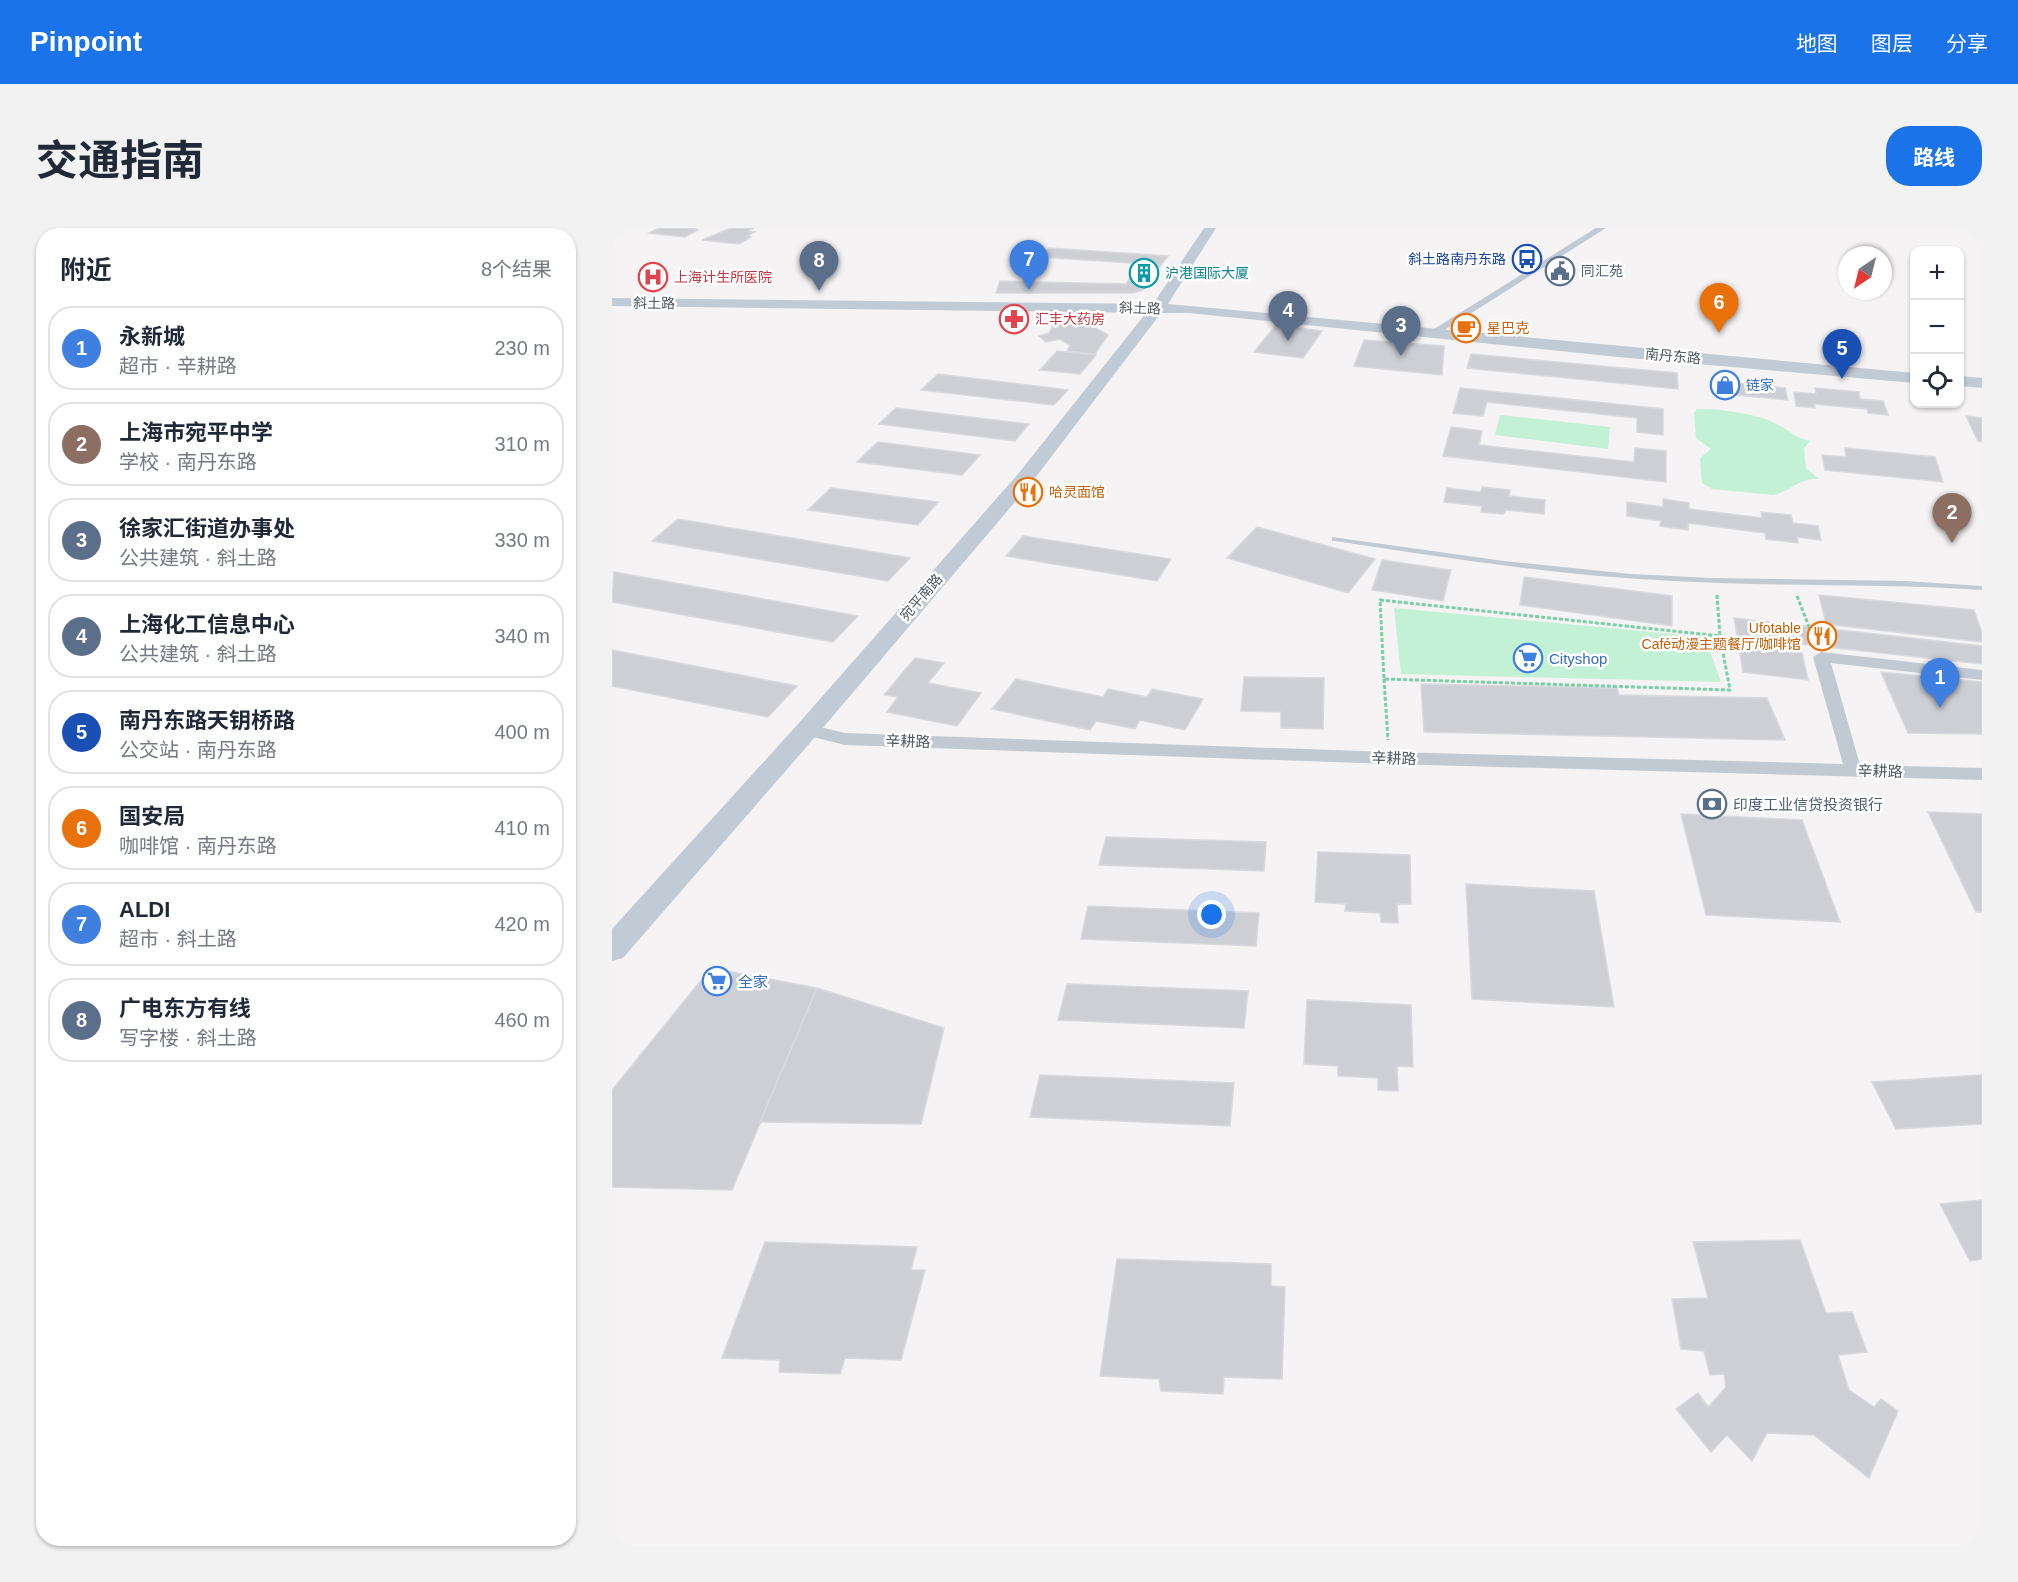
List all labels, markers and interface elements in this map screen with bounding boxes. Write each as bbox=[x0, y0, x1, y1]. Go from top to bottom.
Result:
text: Pinpoint bbox=[30, 26, 142, 57]
text: 地图 bbox=[1796, 32, 1838, 55]
text: 图层 bbox=[1871, 32, 1913, 55]
text: 分享 bbox=[1946, 32, 1988, 55]
button: 路线 bbox=[1886, 126, 1982, 186]
text: 交通指南 bbox=[36, 137, 204, 184]
pin: 7 bbox=[1010, 241, 1048, 290]
pin: 8 bbox=[800, 242, 838, 291]
bus stop icon: 斜土路南丹东路 bbox=[1511, 243, 1543, 275]
north arrow bbox=[1838, 246, 1892, 300]
map controls bbox=[1910, 246, 1964, 408]
button: + bbox=[1910, 246, 1964, 300]
place label: 斜土路南丹东路 bbox=[1408, 251, 1506, 267]
text: 附近 bbox=[60, 255, 112, 285]
public building icon: 同汇苑 bbox=[1544, 255, 1576, 287]
building icon: 沪港国际大厦 bbox=[1128, 257, 1160, 289]
text: 8个结果 bbox=[481, 258, 552, 280]
hospital icon: 上海计生所医院 bbox=[637, 261, 669, 293]
place label: 同汇苑 bbox=[1581, 263, 1623, 279]
place label: 沪港国际大厦 bbox=[1165, 265, 1249, 281]
place label: 上海计生所医院 bbox=[674, 269, 772, 285]
pin: 6 bbox=[1700, 284, 1738, 333]
pin: 4 bbox=[1268, 291, 1308, 341]
street label: 斜土路 bbox=[633, 295, 675, 311]
street label: 斜土路 bbox=[1119, 299, 1161, 317]
button: − bbox=[1910, 300, 1964, 354]
pharmacy icon: 汇丰大药房 bbox=[998, 303, 1030, 335]
pin: 3 bbox=[1382, 306, 1420, 356]
place label: 汇丰大药房 bbox=[1035, 311, 1105, 327]
cafe icon: 星巴克 bbox=[1450, 312, 1482, 344]
place label: 星巴克 bbox=[1487, 320, 1529, 336]
text: 永新城 bbox=[119, 324, 185, 349]
pin: 5 bbox=[1822, 330, 1862, 379]
text: 1 bbox=[76, 337, 87, 359]
text: 230 m bbox=[494, 337, 550, 359]
street label: 南丹东路 bbox=[1644, 346, 1702, 366]
button: locate bbox=[1910, 354, 1964, 408]
text: 超市 · 辛耕路 bbox=[119, 355, 237, 377]
shop icon: 链家 bbox=[1709, 369, 1741, 401]
place label: 链家 bbox=[1746, 377, 1774, 393]
text: 上海市宛平中学 bbox=[119, 420, 273, 445]
text: 2 bbox=[76, 433, 87, 455]
text: 310 m bbox=[494, 433, 550, 455]
text: 学校 · 南丹东路 bbox=[119, 451, 257, 473]
restaurant icon: 哈灵面馆 bbox=[1012, 476, 1044, 508]
place label: 哈灵面馆 bbox=[1049, 484, 1105, 500]
pin: 2 bbox=[1932, 494, 1972, 543]
text: 徐家汇街道办事处 bbox=[119, 516, 295, 541]
text: 3 bbox=[76, 529, 87, 551]
text: 330 m bbox=[494, 529, 550, 551]
text: 公共建筑 · 斜土路 bbox=[119, 547, 277, 569]
street label: 宛平南路 bbox=[897, 571, 945, 623]
text: 上海化工信息中心 bbox=[119, 612, 295, 637]
place label: Ufotable Café动漫主题餐厅/咖啡馆 bbox=[1642, 620, 1801, 652]
restaurant icon: Ufotable Café动漫主题餐厅/咖啡馆 bbox=[1806, 620, 1838, 652]
text: 4 bbox=[76, 625, 87, 647]
text: 340 m bbox=[494, 625, 550, 647]
supermarket icon: Cityshop bbox=[1512, 642, 1544, 674]
text: 公共建筑 · 斜土路 bbox=[119, 643, 277, 665]
place label: Cityshop bbox=[1549, 650, 1607, 667]
pin: 1 bbox=[1920, 658, 1960, 708]
text: 南丹东路天钥桥路 bbox=[119, 708, 295, 733]
text: 5 bbox=[76, 721, 87, 743]
text: 400 m bbox=[494, 721, 550, 743]
street label: 辛耕路 bbox=[885, 732, 931, 750]
text: 公交站 · 南丹东路 bbox=[119, 739, 277, 761]
street label: 辛耕路 bbox=[1371, 749, 1417, 767]
street label: 辛耕路 bbox=[1857, 762, 1903, 780]
bank icon: 印度工业信贷投资银行 bbox=[1696, 788, 1728, 820]
place label: 印度工业信贷投资银行 bbox=[1733, 796, 1883, 813]
text: 国安局 bbox=[119, 804, 185, 829]
text: 6 bbox=[76, 817, 87, 839]
text: 410 m bbox=[494, 817, 550, 839]
text: 咖啡馆 · 南丹东路 bbox=[119, 835, 277, 857]
text: ALDI bbox=[119, 897, 170, 922]
your location bbox=[1197, 900, 1226, 929]
text: 7 bbox=[76, 913, 87, 935]
text: 420 m bbox=[494, 913, 550, 935]
text: 超市 · 斜土路 bbox=[119, 928, 237, 950]
supermarket icon: 全家 bbox=[701, 965, 733, 997]
place label: 全家 bbox=[738, 973, 768, 990]
text: 广电东方有线 bbox=[119, 996, 251, 1021]
text: 8 bbox=[76, 1009, 87, 1031]
text: 460 m bbox=[494, 1009, 550, 1031]
text: 写字楼 · 斜土路 bbox=[119, 1027, 257, 1049]

